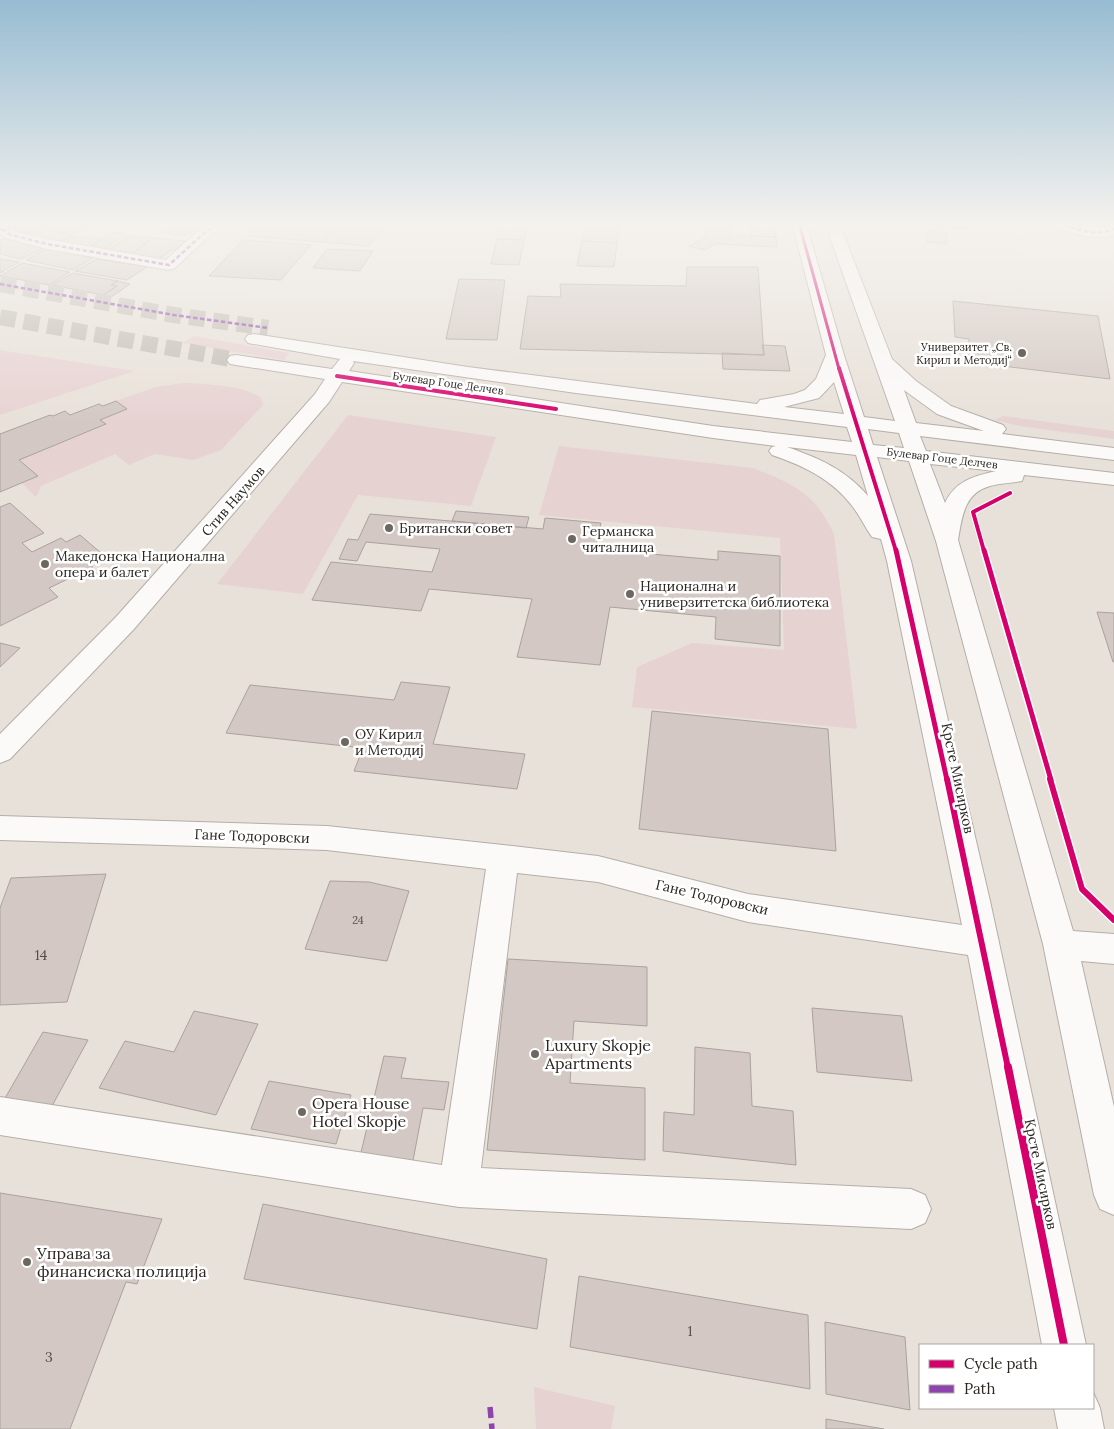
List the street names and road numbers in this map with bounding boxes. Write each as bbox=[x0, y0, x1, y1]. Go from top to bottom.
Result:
street label: Булевар Гоце Делчев bbox=[392, 368, 505, 398]
street label: Булевар Гоце Делчев bbox=[886, 444, 999, 472]
street label: Стив Наумов bbox=[197, 462, 269, 540]
street label: Крсте Мисирков bbox=[937, 721, 979, 835]
street label: Гане Тодоровски bbox=[194, 825, 310, 847]
street label: Гане Тодоровски bbox=[654, 875, 770, 919]
street label: Крсте Мисирков bbox=[1020, 1117, 1062, 1231]

